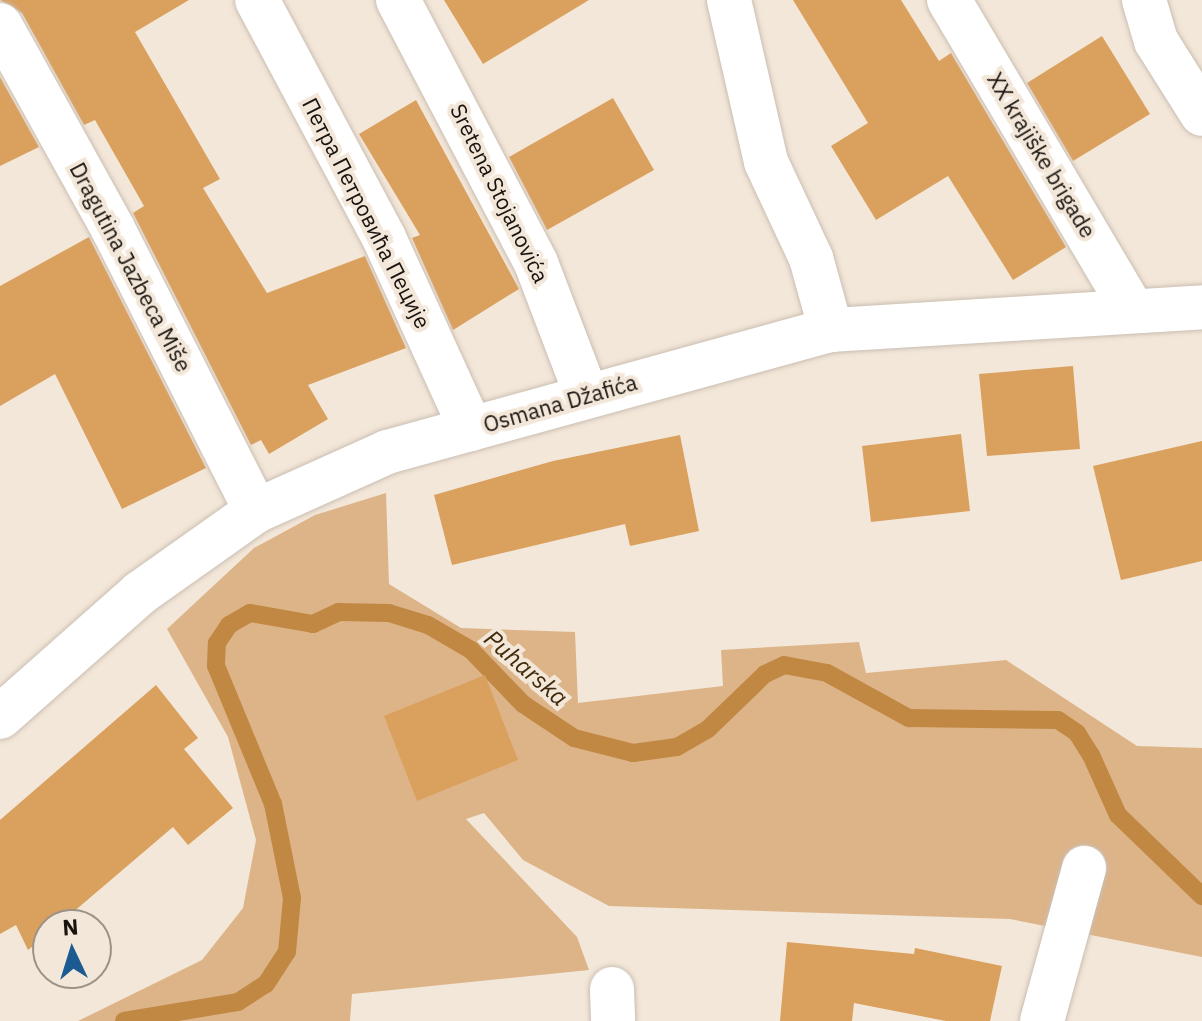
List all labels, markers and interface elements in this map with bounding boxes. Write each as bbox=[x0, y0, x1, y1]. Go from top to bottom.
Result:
street label: XX krajiške brigade bbox=[982, 68, 1102, 242]
street label: Петра Петровића Пеције bbox=[297, 93, 437, 333]
street label: Sretena Stojanovića bbox=[445, 99, 555, 287]
street label: Dragutina Jazbeca Miše bbox=[65, 158, 197, 376]
street label: Osmana Džafića bbox=[480, 368, 640, 438]
water label: Puharska bbox=[478, 624, 574, 712]
north arrow bbox=[32, 909, 112, 989]
text: N bbox=[61, 912, 79, 942]

